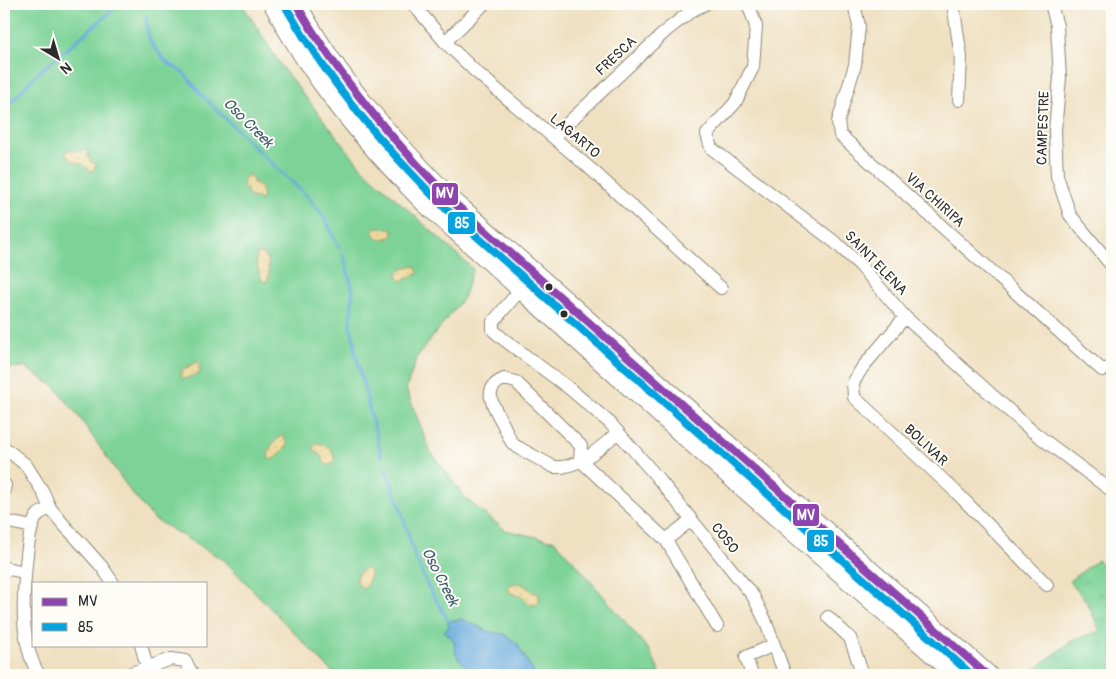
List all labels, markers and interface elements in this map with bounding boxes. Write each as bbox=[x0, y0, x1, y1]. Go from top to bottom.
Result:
north arrow bbox=[32, 32, 82, 82]
street label: FRESCA bbox=[592, 33, 640, 79]
text: N bbox=[57, 58, 75, 77]
street label: CAMPESTRE bbox=[1033, 91, 1053, 165]
water label: Oso Creek bbox=[219, 94, 278, 153]
street label: LAGARTO bbox=[547, 110, 604, 162]
street label: VIA CHIRIPA bbox=[902, 169, 968, 231]
line badge: MV bbox=[431, 182, 459, 206]
text: MV bbox=[436, 185, 454, 202]
line badge: 85 bbox=[447, 211, 476, 235]
text: 85 bbox=[455, 215, 470, 232]
street label: SAINT ELENA bbox=[841, 227, 911, 299]
unlabelled marker bbox=[544, 282, 554, 292]
unlabelled marker bbox=[559, 309, 569, 319]
street label: BOLIVAR bbox=[901, 421, 951, 469]
line badge: MV bbox=[792, 503, 820, 527]
text: MV bbox=[797, 507, 815, 524]
street label: COSO bbox=[708, 519, 742, 557]
line badge: 85 bbox=[806, 529, 835, 553]
text: 85 bbox=[814, 533, 829, 550]
water label: Oso Creek bbox=[417, 545, 464, 611]
legend bbox=[32, 582, 208, 646]
text: MV bbox=[78, 592, 98, 611]
text: 85 bbox=[78, 618, 94, 637]

